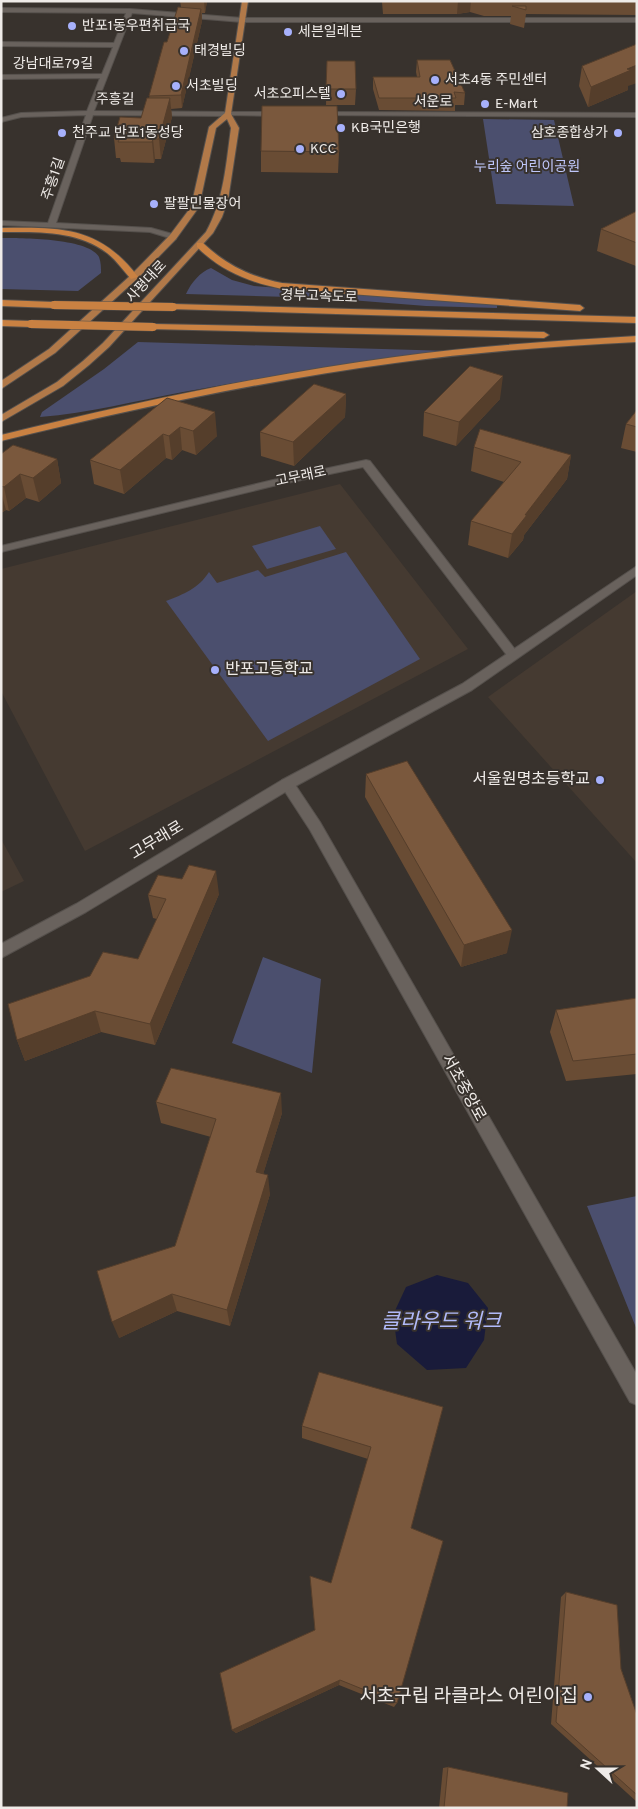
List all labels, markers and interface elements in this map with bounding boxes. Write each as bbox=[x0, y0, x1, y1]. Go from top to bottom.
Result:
place label: 반포1동우편취급국 bbox=[82, 17, 190, 35]
marker: 반포1동우편취급국 bbox=[66, 20, 78, 32]
place label: 세븐일레븐 bbox=[298, 24, 363, 41]
marker: 세븐일레븐 bbox=[282, 26, 294, 38]
place label: 태경빌딩 bbox=[194, 43, 246, 60]
marker: 태경빌딩 bbox=[178, 45, 190, 57]
street label: 강남대로79길 bbox=[13, 56, 93, 73]
place label: 서초4동 주민센터 bbox=[445, 72, 547, 89]
marker: 서초4동 주민센터 bbox=[429, 74, 441, 86]
place label: 서초빌딩 bbox=[186, 78, 238, 95]
marker: 서초빌딩 bbox=[170, 80, 182, 92]
place label: 서초오피스텔 bbox=[254, 86, 331, 103]
marker: 서초오피스텔 bbox=[335, 88, 347, 100]
street label: 주흥길 bbox=[96, 91, 134, 109]
street label: 서운로 bbox=[414, 94, 452, 111]
place label: E-Mart bbox=[495, 96, 538, 113]
marker: E-Mart bbox=[479, 98, 491, 110]
place label: KB국민은행 bbox=[351, 120, 421, 137]
marker: KB국민은행 bbox=[335, 122, 347, 134]
place label: 천주교 반포1동성당 bbox=[72, 124, 184, 142]
place label: 삼호종합상가 bbox=[531, 125, 608, 142]
marker: 천주교 반포1동성당 bbox=[56, 127, 68, 139]
marker: 삼호종합상가 bbox=[612, 127, 624, 139]
place label: KCC bbox=[310, 141, 337, 158]
marker: KCC bbox=[294, 143, 306, 155]
street label: 주흥1길 bbox=[39, 155, 69, 203]
park label: 누리숲 어린이공원 bbox=[474, 159, 580, 176]
place label: 팔팔민물장어 bbox=[164, 196, 241, 213]
marker: 팔팔민물장어 bbox=[148, 198, 160, 210]
street label: 사평대로 bbox=[123, 257, 171, 307]
street label: 경부고속도로 bbox=[280, 287, 358, 307]
street label: 고무래로 bbox=[274, 463, 328, 491]
place label: 반포고등학교 bbox=[225, 660, 313, 680]
marker: 반포고등학교 bbox=[209, 664, 221, 676]
place label: 서울원명초등학교 bbox=[472, 770, 590, 790]
marker: 서울원명초등학교 bbox=[594, 774, 606, 786]
street label: 고무래로 bbox=[127, 817, 188, 865]
street label: 서초중앙로 bbox=[436, 1051, 490, 1125]
water label: 클라우드 워크 bbox=[381, 1309, 502, 1336]
place label: 서초구립 라클라스 어린이집 bbox=[359, 1685, 578, 1709]
marker: 서초구립 라클라스 어린이집 bbox=[582, 1691, 594, 1703]
north arrow bbox=[573, 1744, 623, 1794]
text: N bbox=[578, 1757, 597, 1773]

